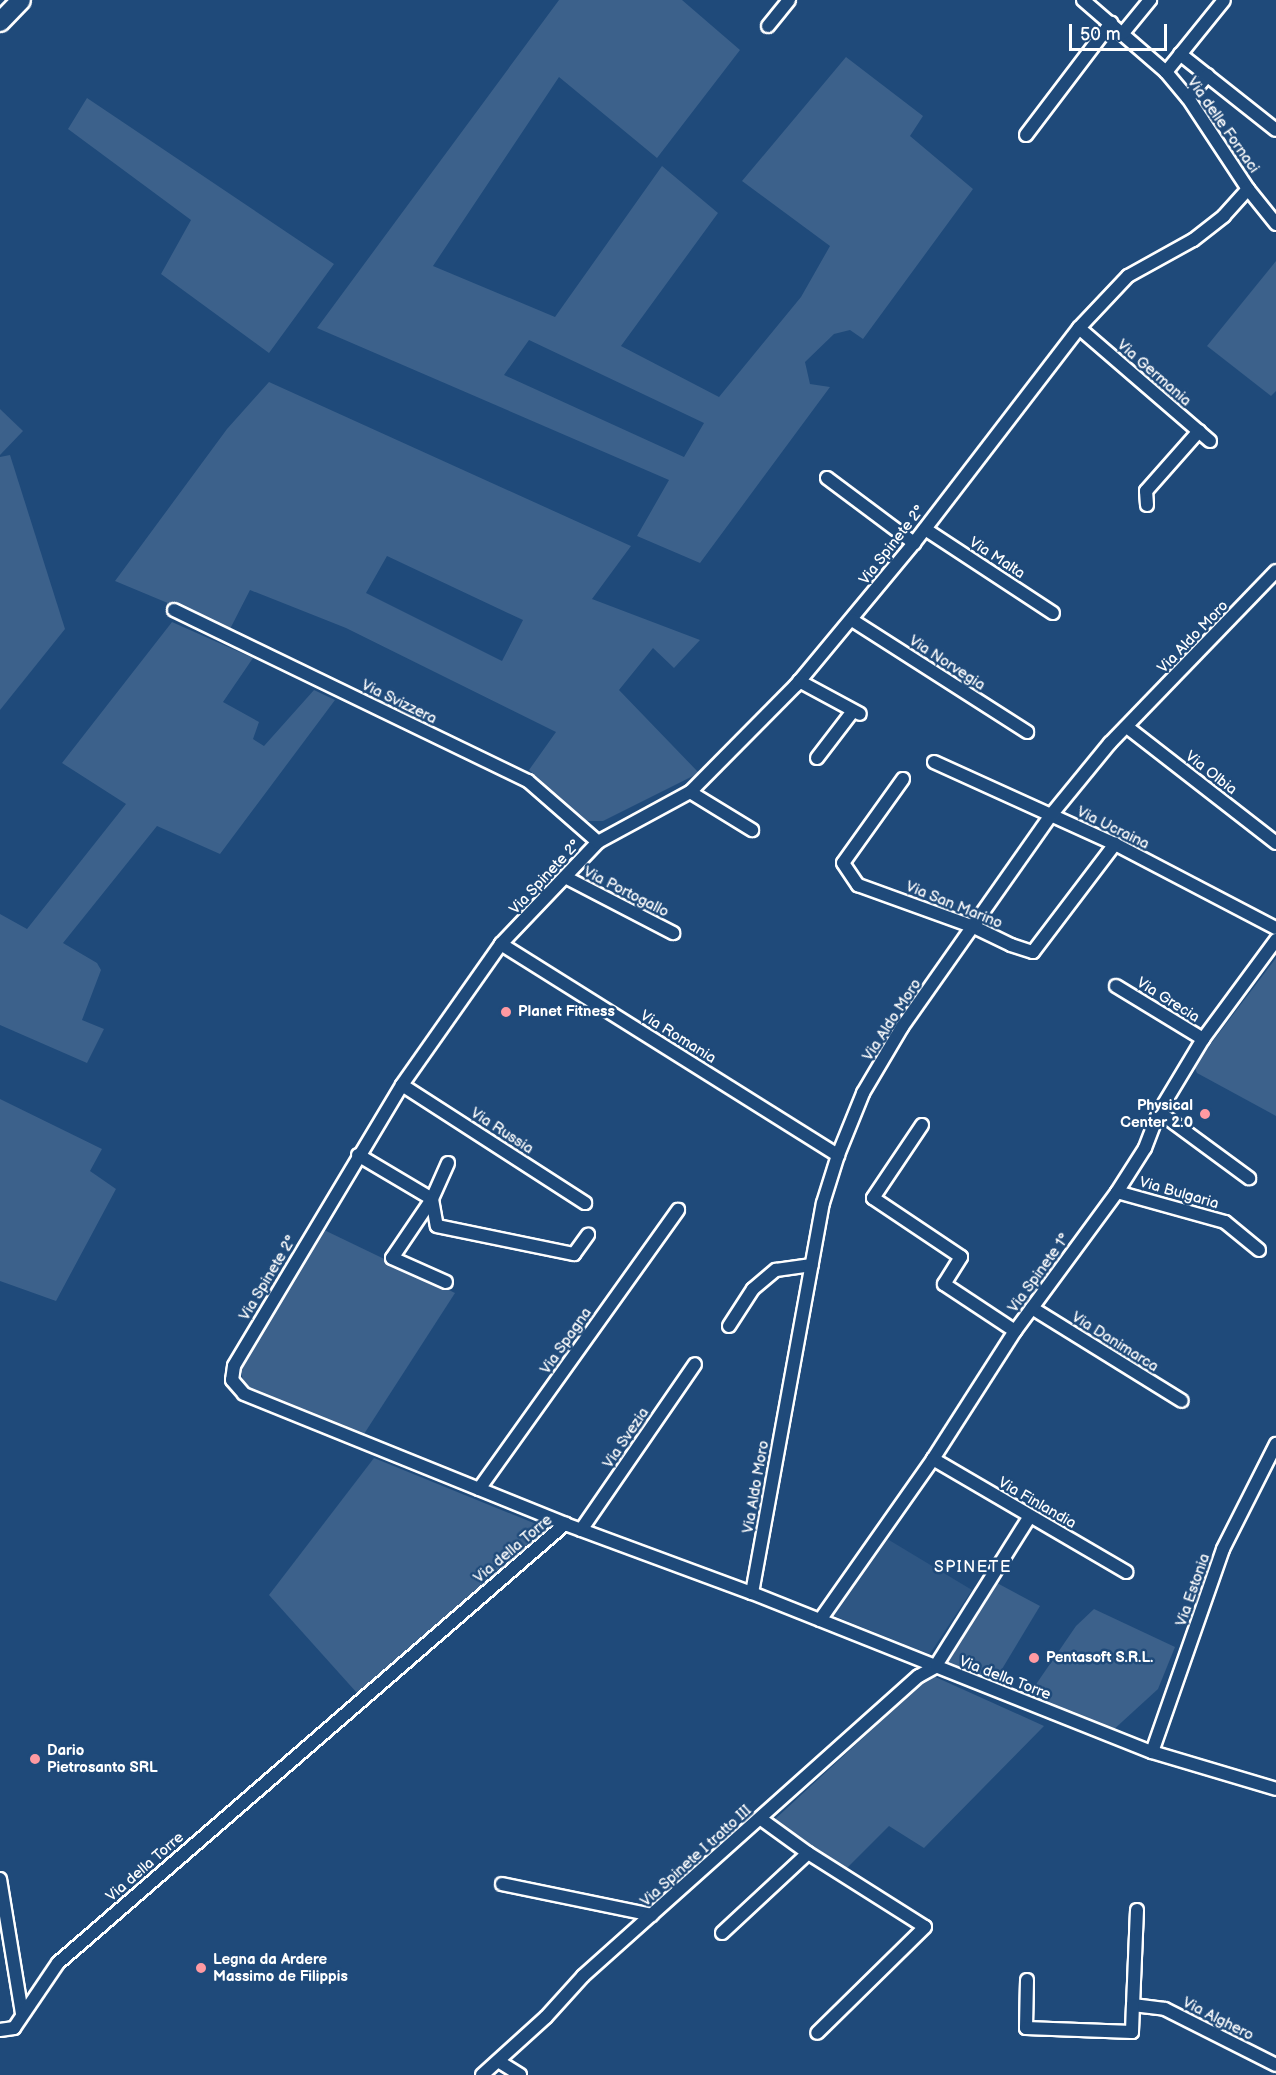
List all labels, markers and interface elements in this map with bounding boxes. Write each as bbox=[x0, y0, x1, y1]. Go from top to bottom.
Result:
scale bar bbox=[1072, 12, 1170, 50]
text: 50 m bbox=[1080, 24, 1121, 45]
street label: Via delle Fornaci bbox=[1183, 73, 1263, 177]
street label: Via Germania bbox=[1113, 336, 1195, 410]
street label: Via Spinete 2° bbox=[855, 501, 929, 589]
street label: Via Malta bbox=[966, 533, 1028, 583]
street label: Via Aldo Moro bbox=[1154, 597, 1232, 677]
street label: Via Norvegia bbox=[906, 632, 988, 694]
street label: Via Svizzera bbox=[358, 676, 440, 728]
street label: Via Olbia bbox=[1182, 747, 1240, 799]
street label: Via Ucraina bbox=[1074, 803, 1152, 853]
street label: Via Spinete 2° bbox=[506, 836, 584, 918]
street label: Via Portogallo bbox=[580, 863, 672, 921]
street label: Via San Marino bbox=[903, 877, 1005, 933]
street label: Via Grecia bbox=[1133, 974, 1203, 1026]
street label: Via Aldo Moro bbox=[859, 976, 925, 1064]
place label: Planet Fitness bbox=[518, 1003, 615, 1021]
marker: Planet Fitness bbox=[499, 1005, 513, 1019]
street label: Via Romania bbox=[637, 1007, 719, 1067]
place label: Physical Center 2.0 bbox=[1120, 1096, 1193, 1131]
street label: Via Russia bbox=[467, 1104, 537, 1158]
marker: Physical Center 2.0 bbox=[1198, 1107, 1212, 1121]
street label: Via Bulgaria bbox=[1137, 1173, 1221, 1213]
street label: Via Spinete 1° bbox=[1004, 1230, 1074, 1316]
street label: Via Spinete 2° bbox=[235, 1232, 301, 1324]
street label: Via Spagna bbox=[536, 1304, 596, 1378]
street label: Via Danimarca bbox=[1068, 1308, 1162, 1376]
street label: Via Svezia bbox=[599, 1404, 653, 1472]
street label: Via Aldo Moro bbox=[739, 1439, 773, 1535]
street label: Via Finlandia bbox=[995, 1473, 1079, 1533]
street label: Via della Torre bbox=[470, 1511, 556, 1587]
street label: Via Estonia bbox=[1172, 1551, 1214, 1629]
district label: SPINETE bbox=[934, 1558, 1012, 1578]
place label: Pentasoft S.R.L. bbox=[1046, 1649, 1153, 1667]
marker: Pentasoft S.R.L. bbox=[1027, 1651, 1041, 1665]
street label: Via della Torre bbox=[956, 1652, 1054, 1704]
place label: Dario Pietrosanto SRL bbox=[47, 1741, 158, 1776]
marker: Dario Pietrosanto SRL bbox=[28, 1752, 42, 1766]
street label: Via Spinete I tratto III bbox=[637, 1801, 755, 1911]
street label: Via della Torre bbox=[102, 1828, 188, 1906]
place label: Legna da Ardere Massimo de Filippis bbox=[213, 1950, 348, 1985]
marker: Legna da Ardere Massimo de Filippis bbox=[194, 1961, 208, 1975]
street label: Via Alghero bbox=[1180, 1993, 1256, 2045]

